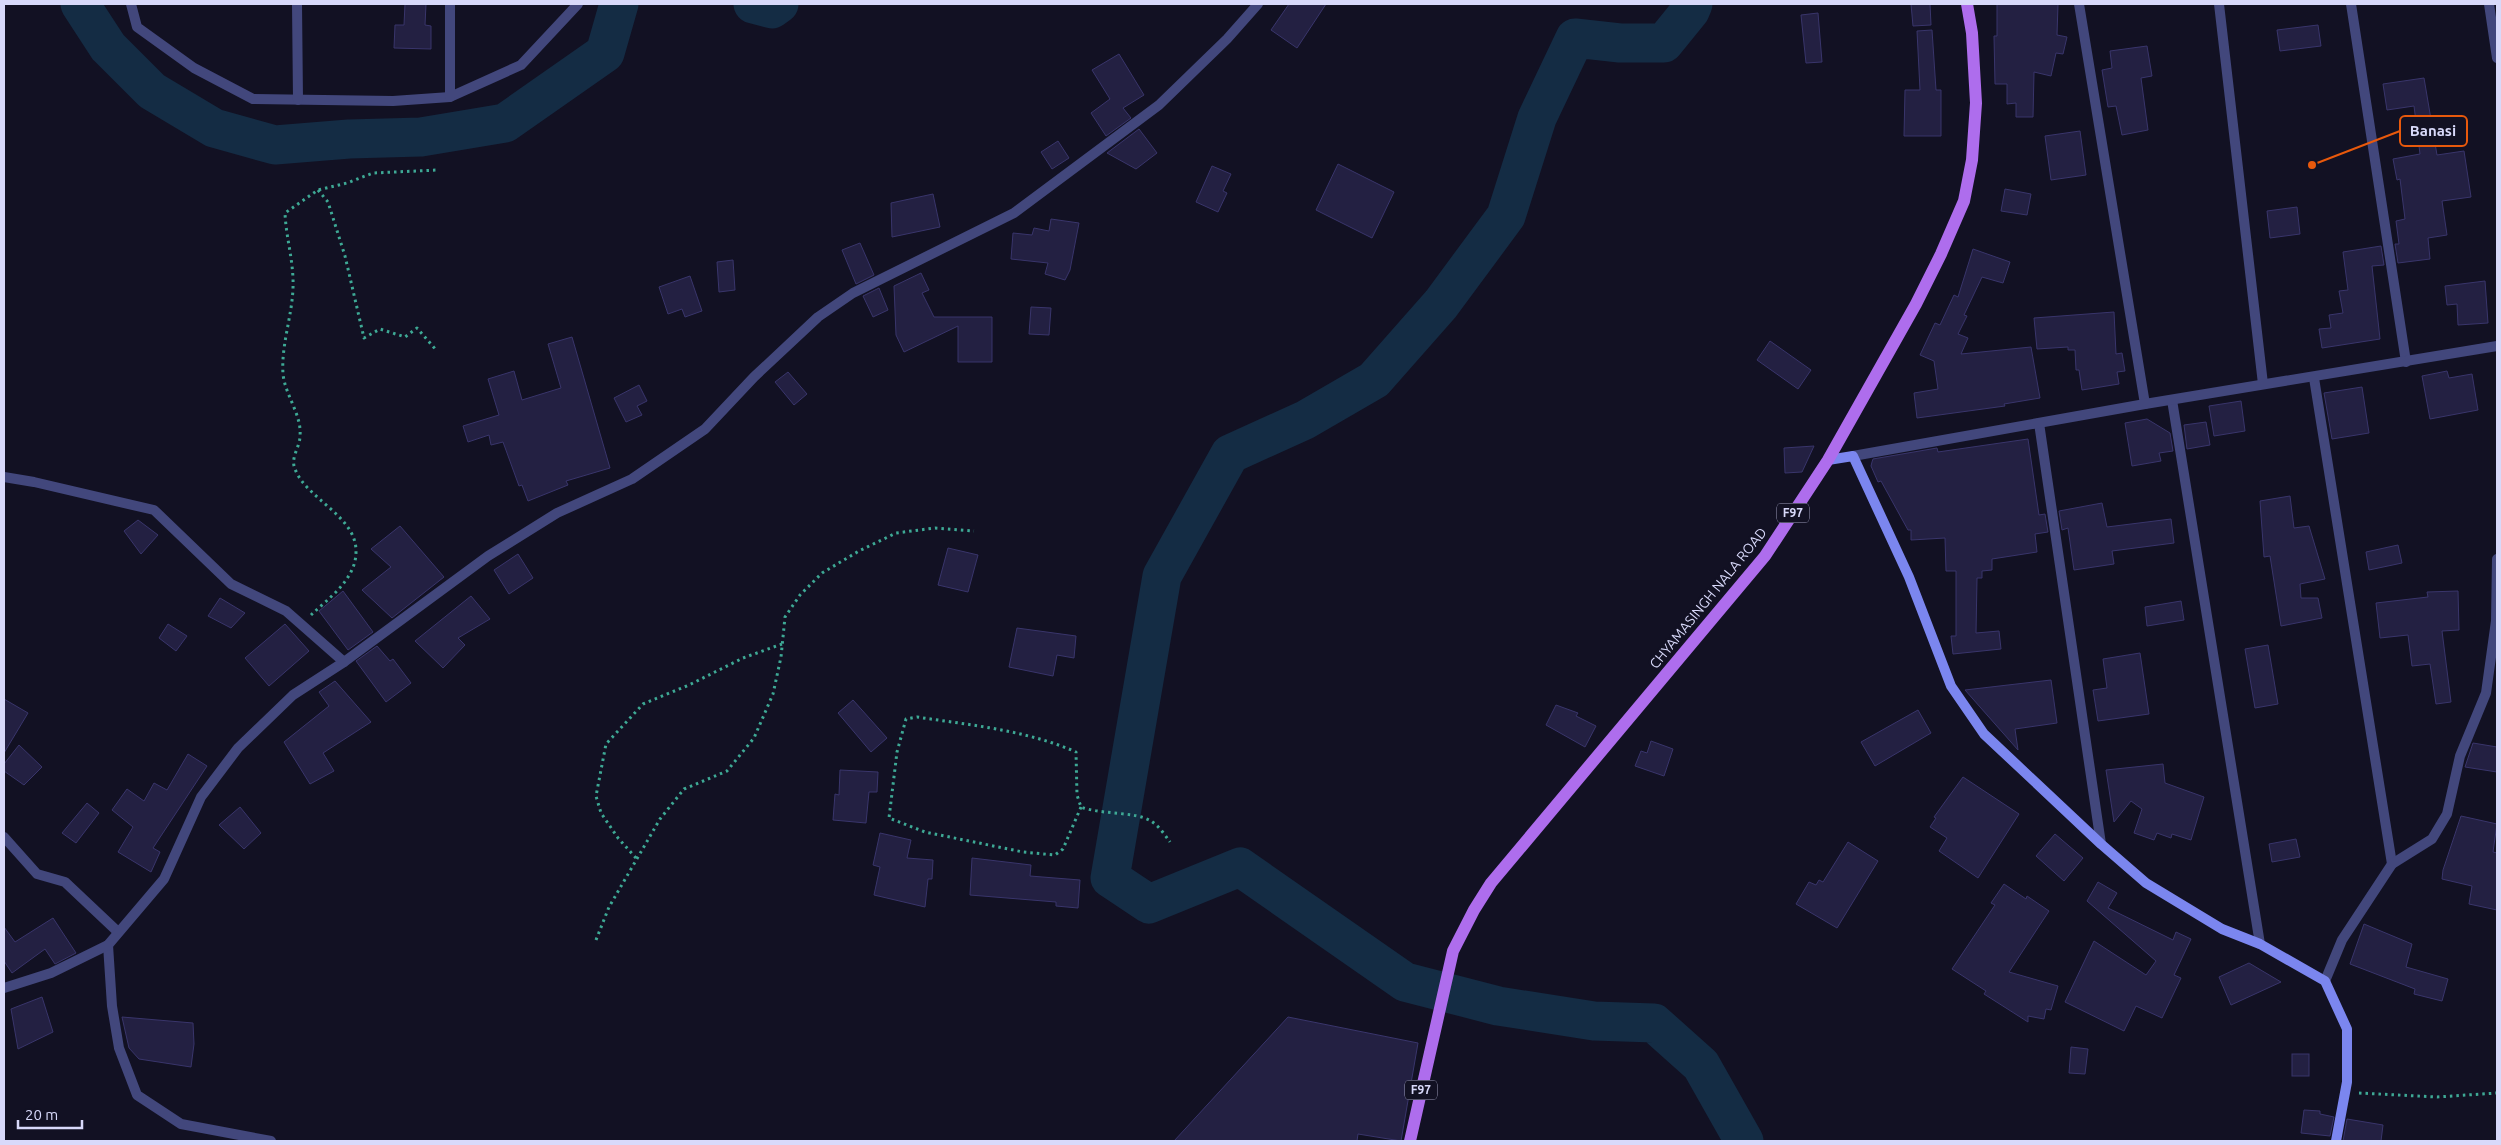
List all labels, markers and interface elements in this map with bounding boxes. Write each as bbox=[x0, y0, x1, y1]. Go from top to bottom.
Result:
callout: Banasi bbox=[2400, 116, 2467, 146]
text: Banasi bbox=[2410, 122, 2456, 139]
road number: F97 bbox=[1777, 503, 1809, 522]
street label: CHYAMASINGH NALA ROAD bbox=[1646, 524, 1770, 672]
road number: F97 bbox=[1405, 1080, 1437, 1100]
scale bar bbox=[18, 1098, 81, 1130]
text: 20 m bbox=[25, 1106, 58, 1123]

